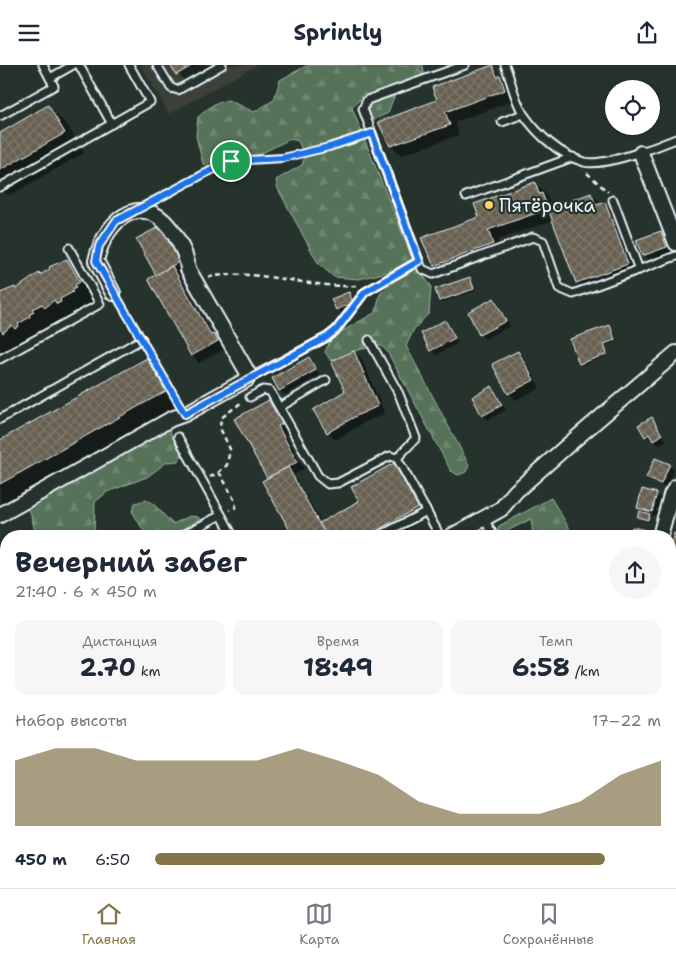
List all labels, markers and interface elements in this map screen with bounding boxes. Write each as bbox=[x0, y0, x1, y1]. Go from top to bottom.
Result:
text: Sprintly bbox=[294, 18, 382, 47]
icon: menu bbox=[15, 19, 43, 47]
icon: share bbox=[633, 19, 661, 47]
map controls bbox=[605, 80, 660, 135]
button: locate bbox=[605, 80, 660, 135]
pin bbox=[210, 140, 252, 182]
icon: arrive bbox=[217, 147, 245, 175]
place label: Пятёрочка bbox=[499, 193, 595, 218]
marker: Пятёрочка bbox=[483, 199, 495, 211]
text: Вечерний забег bbox=[15, 543, 247, 581]
button: share bbox=[609, 547, 661, 599]
text: 21:40 · 6 × 450 m bbox=[15, 581, 157, 602]
text: Дистанция bbox=[82, 632, 158, 650]
text: Время bbox=[317, 632, 359, 650]
text: Темп bbox=[539, 632, 573, 650]
text: 2.70 bbox=[79, 650, 136, 684]
text: 18:49 bbox=[303, 650, 373, 684]
text: 6:58 bbox=[512, 650, 570, 684]
text: km bbox=[136, 662, 161, 680]
text: /km bbox=[570, 662, 600, 680]
text: Набор высоты bbox=[15, 710, 127, 731]
text: 17–22 m bbox=[592, 710, 661, 731]
text: 450 m bbox=[15, 849, 67, 870]
text: 6:50 bbox=[95, 849, 131, 870]
tab: Главная bbox=[82, 900, 136, 948]
tab: Карта bbox=[299, 900, 339, 948]
tab: Сохранённые bbox=[503, 900, 594, 948]

